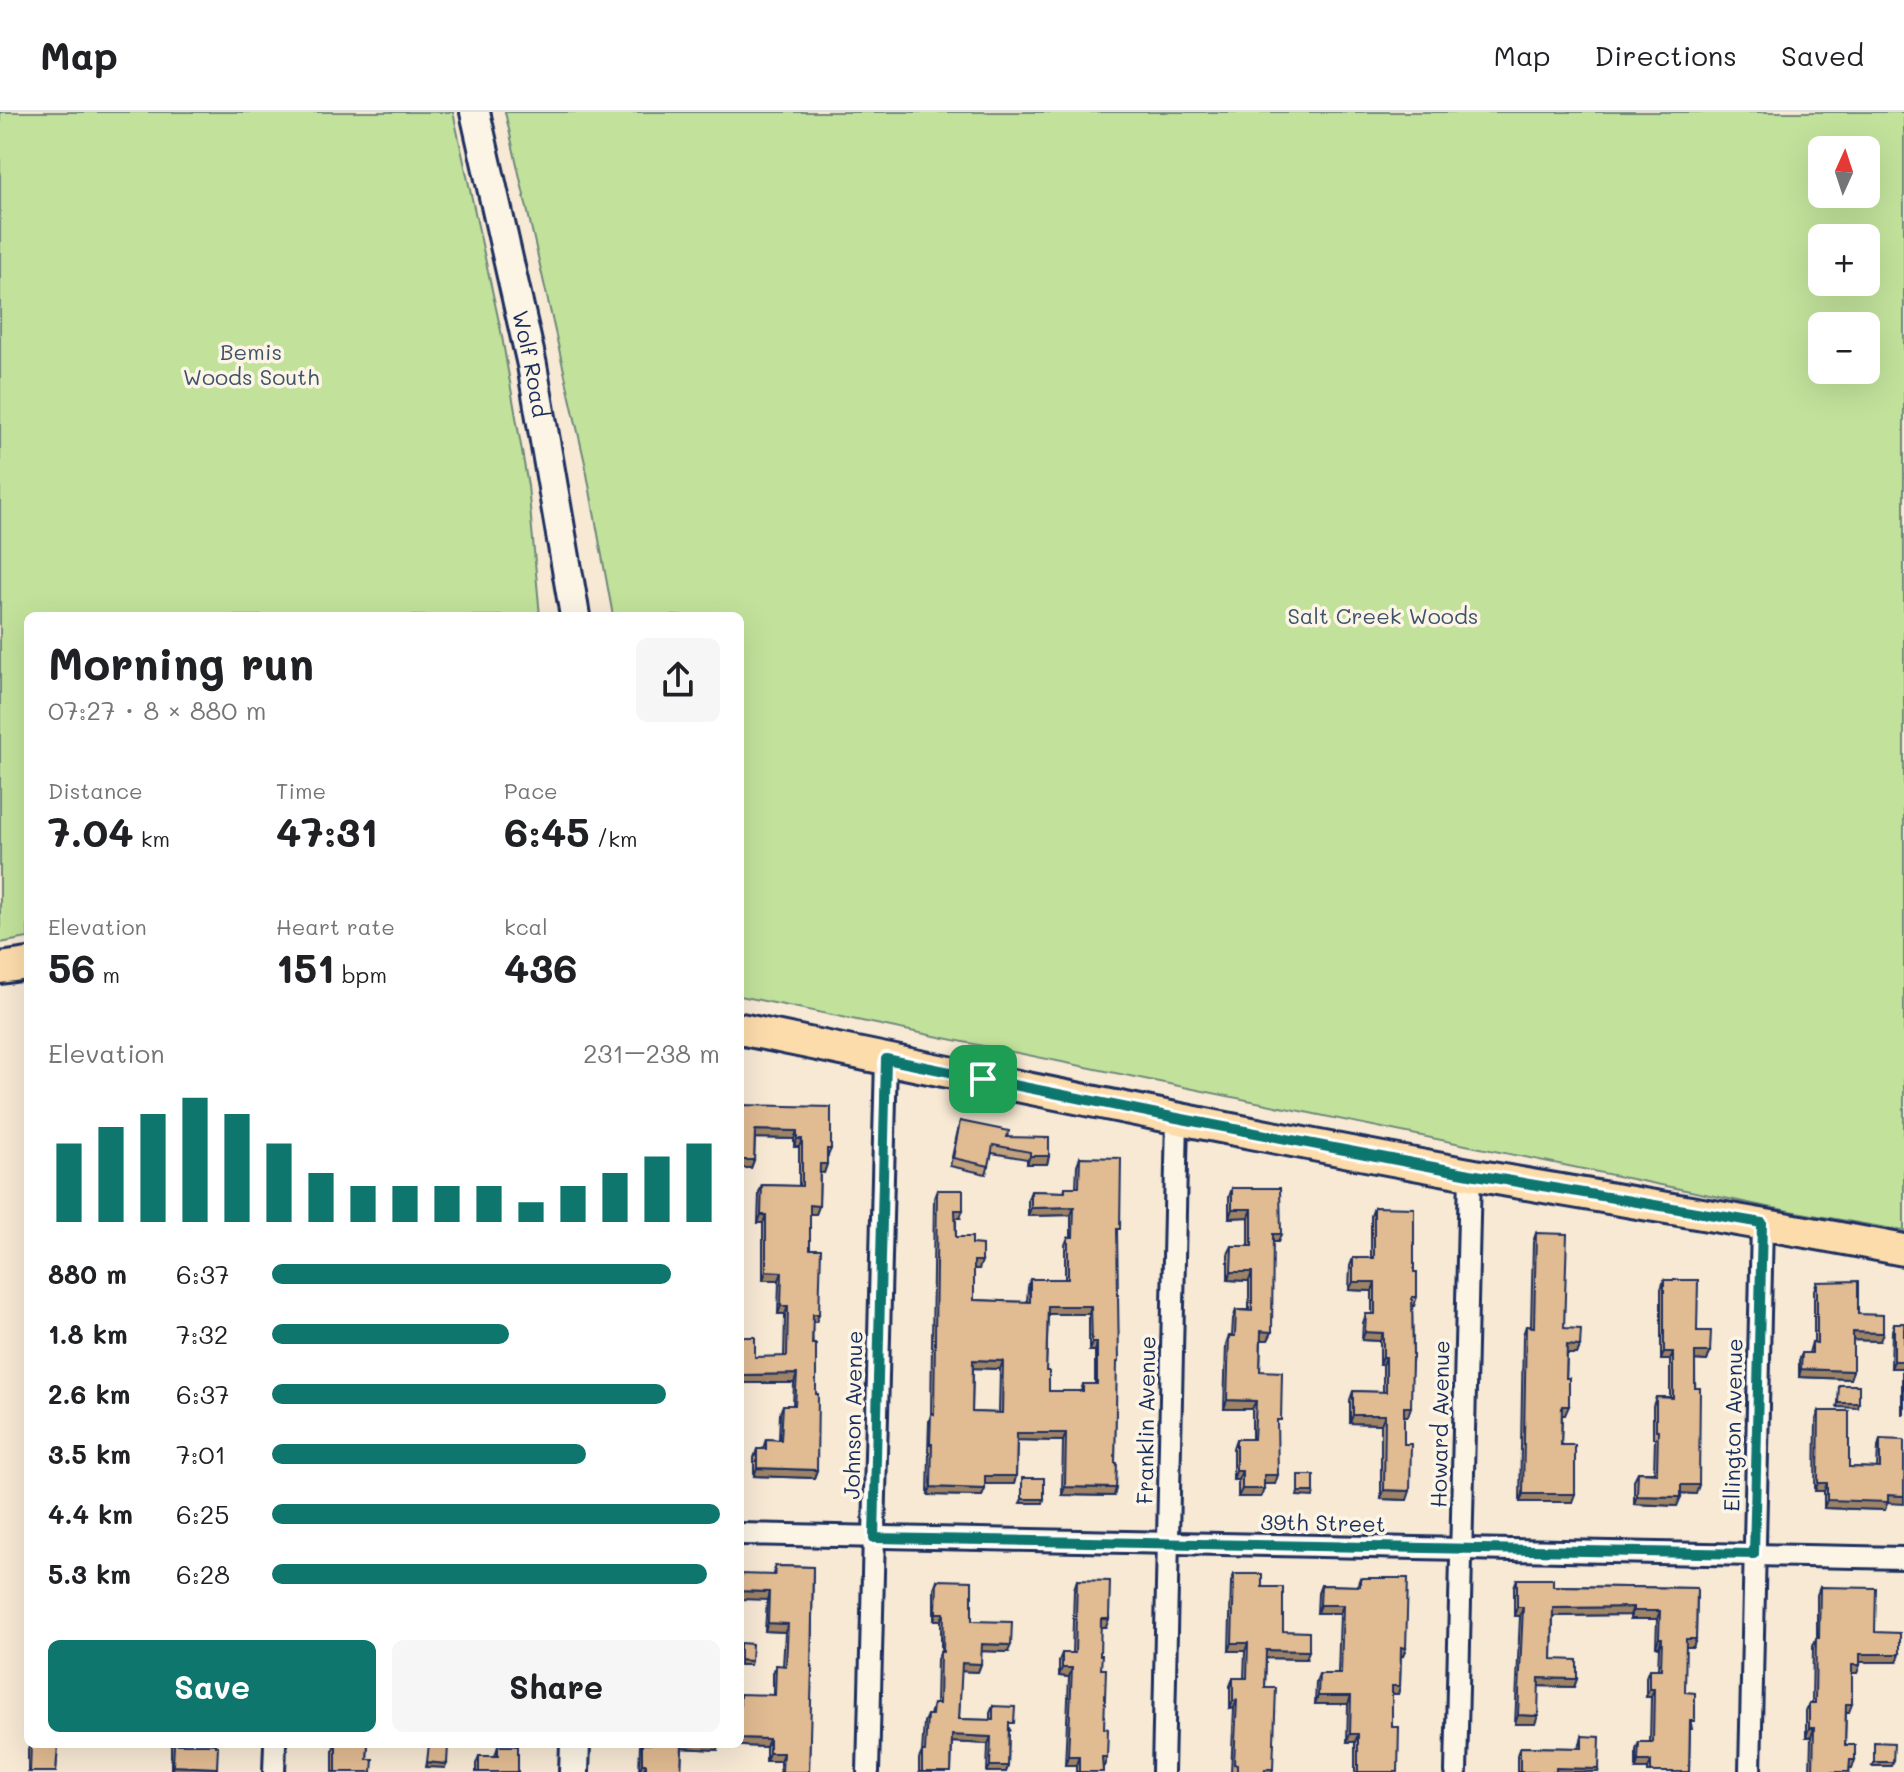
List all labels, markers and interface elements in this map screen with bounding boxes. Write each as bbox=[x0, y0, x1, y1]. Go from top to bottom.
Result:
text: Map bbox=[40, 30, 118, 80]
text: Map bbox=[1494, 37, 1551, 73]
text: Directions bbox=[1595, 37, 1737, 73]
text: Saved bbox=[1781, 37, 1864, 73]
north arrow bbox=[1808, 136, 1880, 208]
map controls bbox=[1808, 136, 1880, 384]
button: + bbox=[1808, 224, 1880, 296]
street label: Wolf Road bbox=[506, 308, 556, 419]
button: − bbox=[1808, 312, 1880, 384]
park label: Bemis Woods South bbox=[183, 337, 319, 391]
park label: Salt Creek Woods bbox=[1287, 601, 1479, 630]
text: Morning run bbox=[48, 634, 314, 691]
button: share bbox=[636, 638, 720, 722]
text: 07:27 · 8 × 880 m bbox=[48, 693, 266, 727]
text: Distance bbox=[48, 776, 143, 805]
text: Time bbox=[276, 776, 326, 805]
text: Pace bbox=[504, 776, 558, 805]
text: 7.04 bbox=[48, 805, 134, 857]
text: 47:31 bbox=[276, 805, 378, 857]
text: 6:45 bbox=[504, 805, 590, 857]
text: km bbox=[134, 824, 170, 853]
text: /km bbox=[590, 824, 637, 853]
text: Elevation bbox=[48, 912, 147, 941]
text: Heart rate bbox=[276, 912, 395, 941]
text: kcal bbox=[504, 912, 548, 941]
text: 56 bbox=[48, 941, 96, 993]
text: 151 bbox=[276, 941, 335, 993]
text: 436 bbox=[504, 941, 578, 993]
text: m bbox=[96, 960, 120, 989]
text: bpm bbox=[335, 960, 387, 989]
text: Elevation bbox=[48, 1036, 165, 1070]
text: 231–238 m bbox=[583, 1036, 720, 1070]
pin bbox=[949, 1045, 1017, 1113]
icon: arrive bbox=[961, 1057, 1005, 1101]
text: 880 m bbox=[48, 1257, 127, 1291]
text: 6:37 bbox=[176, 1257, 229, 1291]
text: 1.8 km bbox=[48, 1317, 128, 1351]
text: 7:32 bbox=[176, 1317, 228, 1351]
street label: Johnson Avenue bbox=[837, 1330, 868, 1500]
street label: Franklin Avenue bbox=[1130, 1335, 1161, 1504]
street label: Ellington Avenue bbox=[1716, 1338, 1749, 1512]
street label: Howard Avenue bbox=[1424, 1340, 1455, 1508]
text: 2.6 km bbox=[48, 1377, 130, 1411]
text: 6:37 bbox=[176, 1377, 229, 1411]
text: 3.5 km bbox=[48, 1437, 131, 1471]
text: 7:01 bbox=[176, 1437, 226, 1471]
text: 4.4 km bbox=[48, 1497, 133, 1531]
text: 6:25 bbox=[176, 1497, 229, 1531]
street label: 39th Street bbox=[1260, 1507, 1386, 1538]
text: 5.3 km bbox=[48, 1557, 131, 1591]
text: 6:28 bbox=[176, 1557, 230, 1591]
button: Save bbox=[48, 1640, 376, 1732]
button: Share bbox=[392, 1640, 720, 1732]

